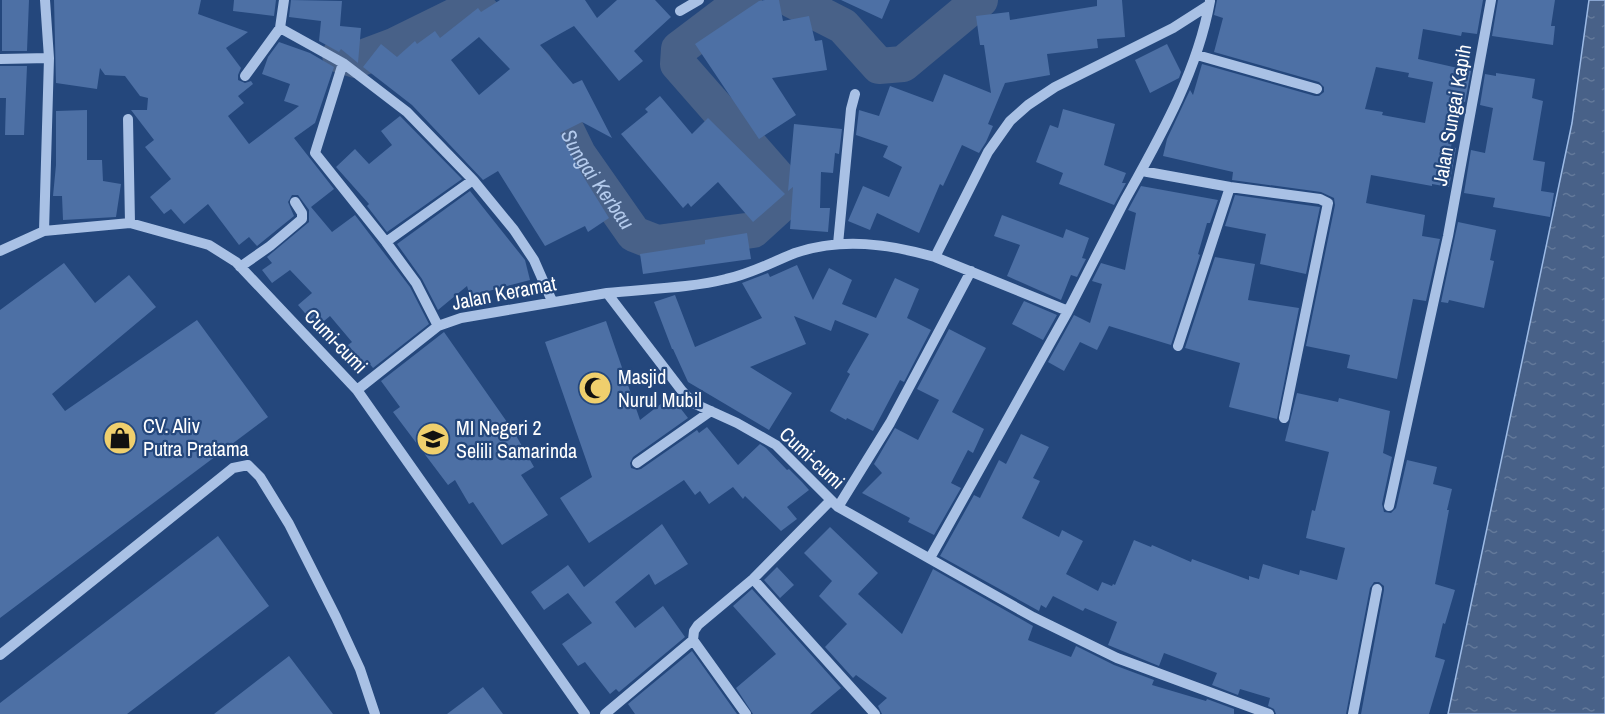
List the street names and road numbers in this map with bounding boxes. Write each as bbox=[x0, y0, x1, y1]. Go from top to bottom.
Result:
street label: Jalan Sungai Kapih bbox=[1426, 42, 1477, 188]
street label: Jalan Keramat bbox=[449, 269, 559, 316]
street label: Cumi-cumi bbox=[299, 302, 374, 379]
street label: Cumi-cumi bbox=[774, 420, 851, 495]

